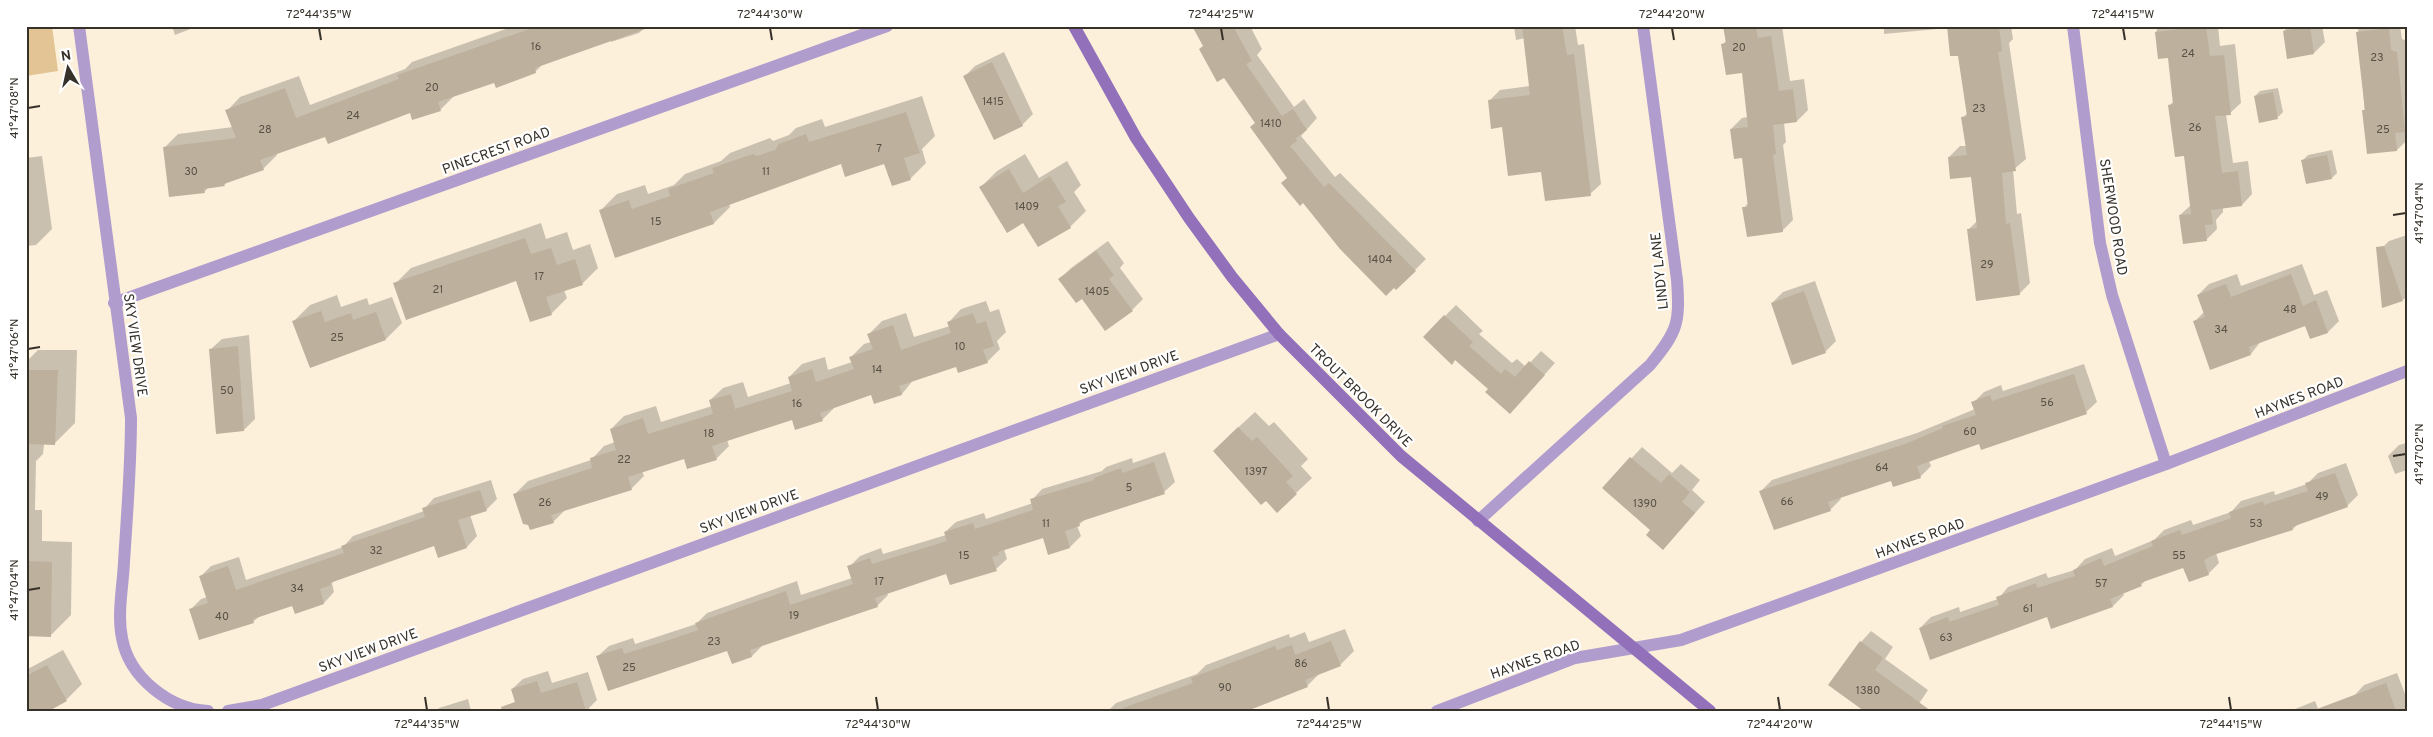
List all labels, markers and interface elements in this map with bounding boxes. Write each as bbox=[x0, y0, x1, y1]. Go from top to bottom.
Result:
text: 72°44'35"W bbox=[286, 7, 352, 23]
text: 72°44'30"W bbox=[737, 7, 803, 23]
text: 72°44'25"W bbox=[1188, 7, 1254, 23]
text: 72°44'20"W bbox=[1639, 7, 1705, 23]
text: 72°44'15"W bbox=[2092, 7, 2154, 23]
house number: 16 bbox=[531, 40, 541, 54]
house number: 20 bbox=[1732, 41, 1746, 55]
north arrow bbox=[42, 42, 92, 92]
text: N bbox=[60, 47, 73, 66]
house number: 24 bbox=[2181, 47, 2195, 61]
house number: 23 bbox=[2370, 51, 2384, 65]
text: 41°47'08"N bbox=[7, 77, 23, 139]
house number: 20 bbox=[425, 81, 439, 95]
house number: 1415 bbox=[982, 95, 1004, 109]
house number: 23 bbox=[1972, 102, 1986, 116]
house number: 24 bbox=[346, 109, 360, 123]
house number: 1410 bbox=[1260, 117, 1282, 131]
house number: 26 bbox=[2188, 121, 2202, 135]
house number: 28 bbox=[258, 123, 272, 137]
house number: 25 bbox=[2376, 123, 2390, 137]
street label: PINECREST ROAD bbox=[440, 124, 553, 179]
house number: 7 bbox=[876, 142, 882, 156]
street label: SHERWOOD ROAD bbox=[2095, 158, 2130, 277]
house number: 30 bbox=[184, 165, 198, 179]
house number: 11 bbox=[762, 165, 770, 179]
text: 41°47'04"N bbox=[2412, 182, 2428, 244]
house number: 1409 bbox=[1015, 200, 1039, 214]
house number: 15 bbox=[651, 215, 662, 229]
street label: LINDY LANE bbox=[1648, 231, 1673, 310]
house number: 1404 bbox=[1368, 253, 1392, 267]
house number: 29 bbox=[1980, 258, 1994, 272]
house number: 17 bbox=[534, 270, 544, 284]
house number: 21 bbox=[433, 283, 443, 297]
house number: 1405 bbox=[1085, 285, 1109, 299]
street label: SKY VIEW DRIVE bbox=[119, 293, 150, 398]
house number: 48 bbox=[2283, 303, 2297, 317]
text: 41°47'06"N bbox=[7, 318, 23, 380]
house number: 34 bbox=[2214, 323, 2228, 337]
house number: 25 bbox=[330, 331, 344, 345]
house number: 10 bbox=[954, 340, 966, 354]
street label: TROUT BROOK DRIVE bbox=[1305, 341, 1415, 451]
street label: SKY VIEW DRIVE bbox=[1078, 348, 1181, 399]
house number: 14 bbox=[872, 363, 883, 377]
street label: HAYNES ROAD bbox=[2253, 374, 2346, 423]
house number: 50 bbox=[220, 384, 234, 398]
house number: 56 bbox=[2040, 396, 2054, 410]
house number: 16 bbox=[792, 397, 802, 411]
text: 41°47'02"N bbox=[2412, 423, 2428, 485]
house number: 60 bbox=[1963, 425, 1977, 439]
house number: 18 bbox=[704, 427, 714, 441]
house number: 22 bbox=[617, 453, 631, 467]
house number: 64 bbox=[1875, 461, 1889, 475]
house number: 1397 bbox=[1245, 465, 1268, 479]
house number: 5 bbox=[1126, 481, 1133, 495]
street label: SKY VIEW DRIVE bbox=[698, 487, 801, 538]
house number: 49 bbox=[2315, 490, 2329, 504]
house number: 66 bbox=[1780, 495, 1794, 509]
house number: 26 bbox=[538, 496, 552, 510]
house number: 1390 bbox=[1633, 497, 1657, 511]
street label: HAYNES ROAD bbox=[1873, 515, 1968, 563]
house number: 11 bbox=[1042, 517, 1050, 531]
house number: 53 bbox=[2249, 517, 2263, 531]
house number: 32 bbox=[369, 544, 383, 558]
house number: 15 bbox=[959, 549, 970, 563]
house number: 55 bbox=[2172, 549, 2186, 563]
text: 41°47'04"N bbox=[7, 559, 23, 621]
house number: 17 bbox=[874, 575, 884, 589]
house number: 57 bbox=[2095, 577, 2107, 591]
house number: 34 bbox=[290, 582, 304, 596]
house number: 61 bbox=[2023, 602, 2033, 616]
house number: 19 bbox=[789, 609, 799, 623]
house number: 40 bbox=[215, 610, 229, 624]
street label: SKY VIEW DRIVE bbox=[317, 626, 420, 677]
house number: 63 bbox=[1939, 631, 1953, 645]
house number: 23 bbox=[707, 635, 721, 649]
street label: HAYNES ROAD bbox=[1488, 637, 1583, 684]
house number: 86 bbox=[1294, 657, 1308, 671]
house number: 25 bbox=[622, 661, 636, 675]
house number: 90 bbox=[1218, 681, 1232, 695]
house number: 1380 bbox=[1856, 684, 1880, 698]
text: 72°44'35"W bbox=[394, 717, 460, 733]
text: 72°44'30"W bbox=[845, 717, 911, 733]
text: 72°44'25"W bbox=[1296, 717, 1362, 733]
text: 72°44'20"W bbox=[1747, 717, 1813, 733]
text: 72°44'15"W bbox=[2200, 717, 2262, 733]

